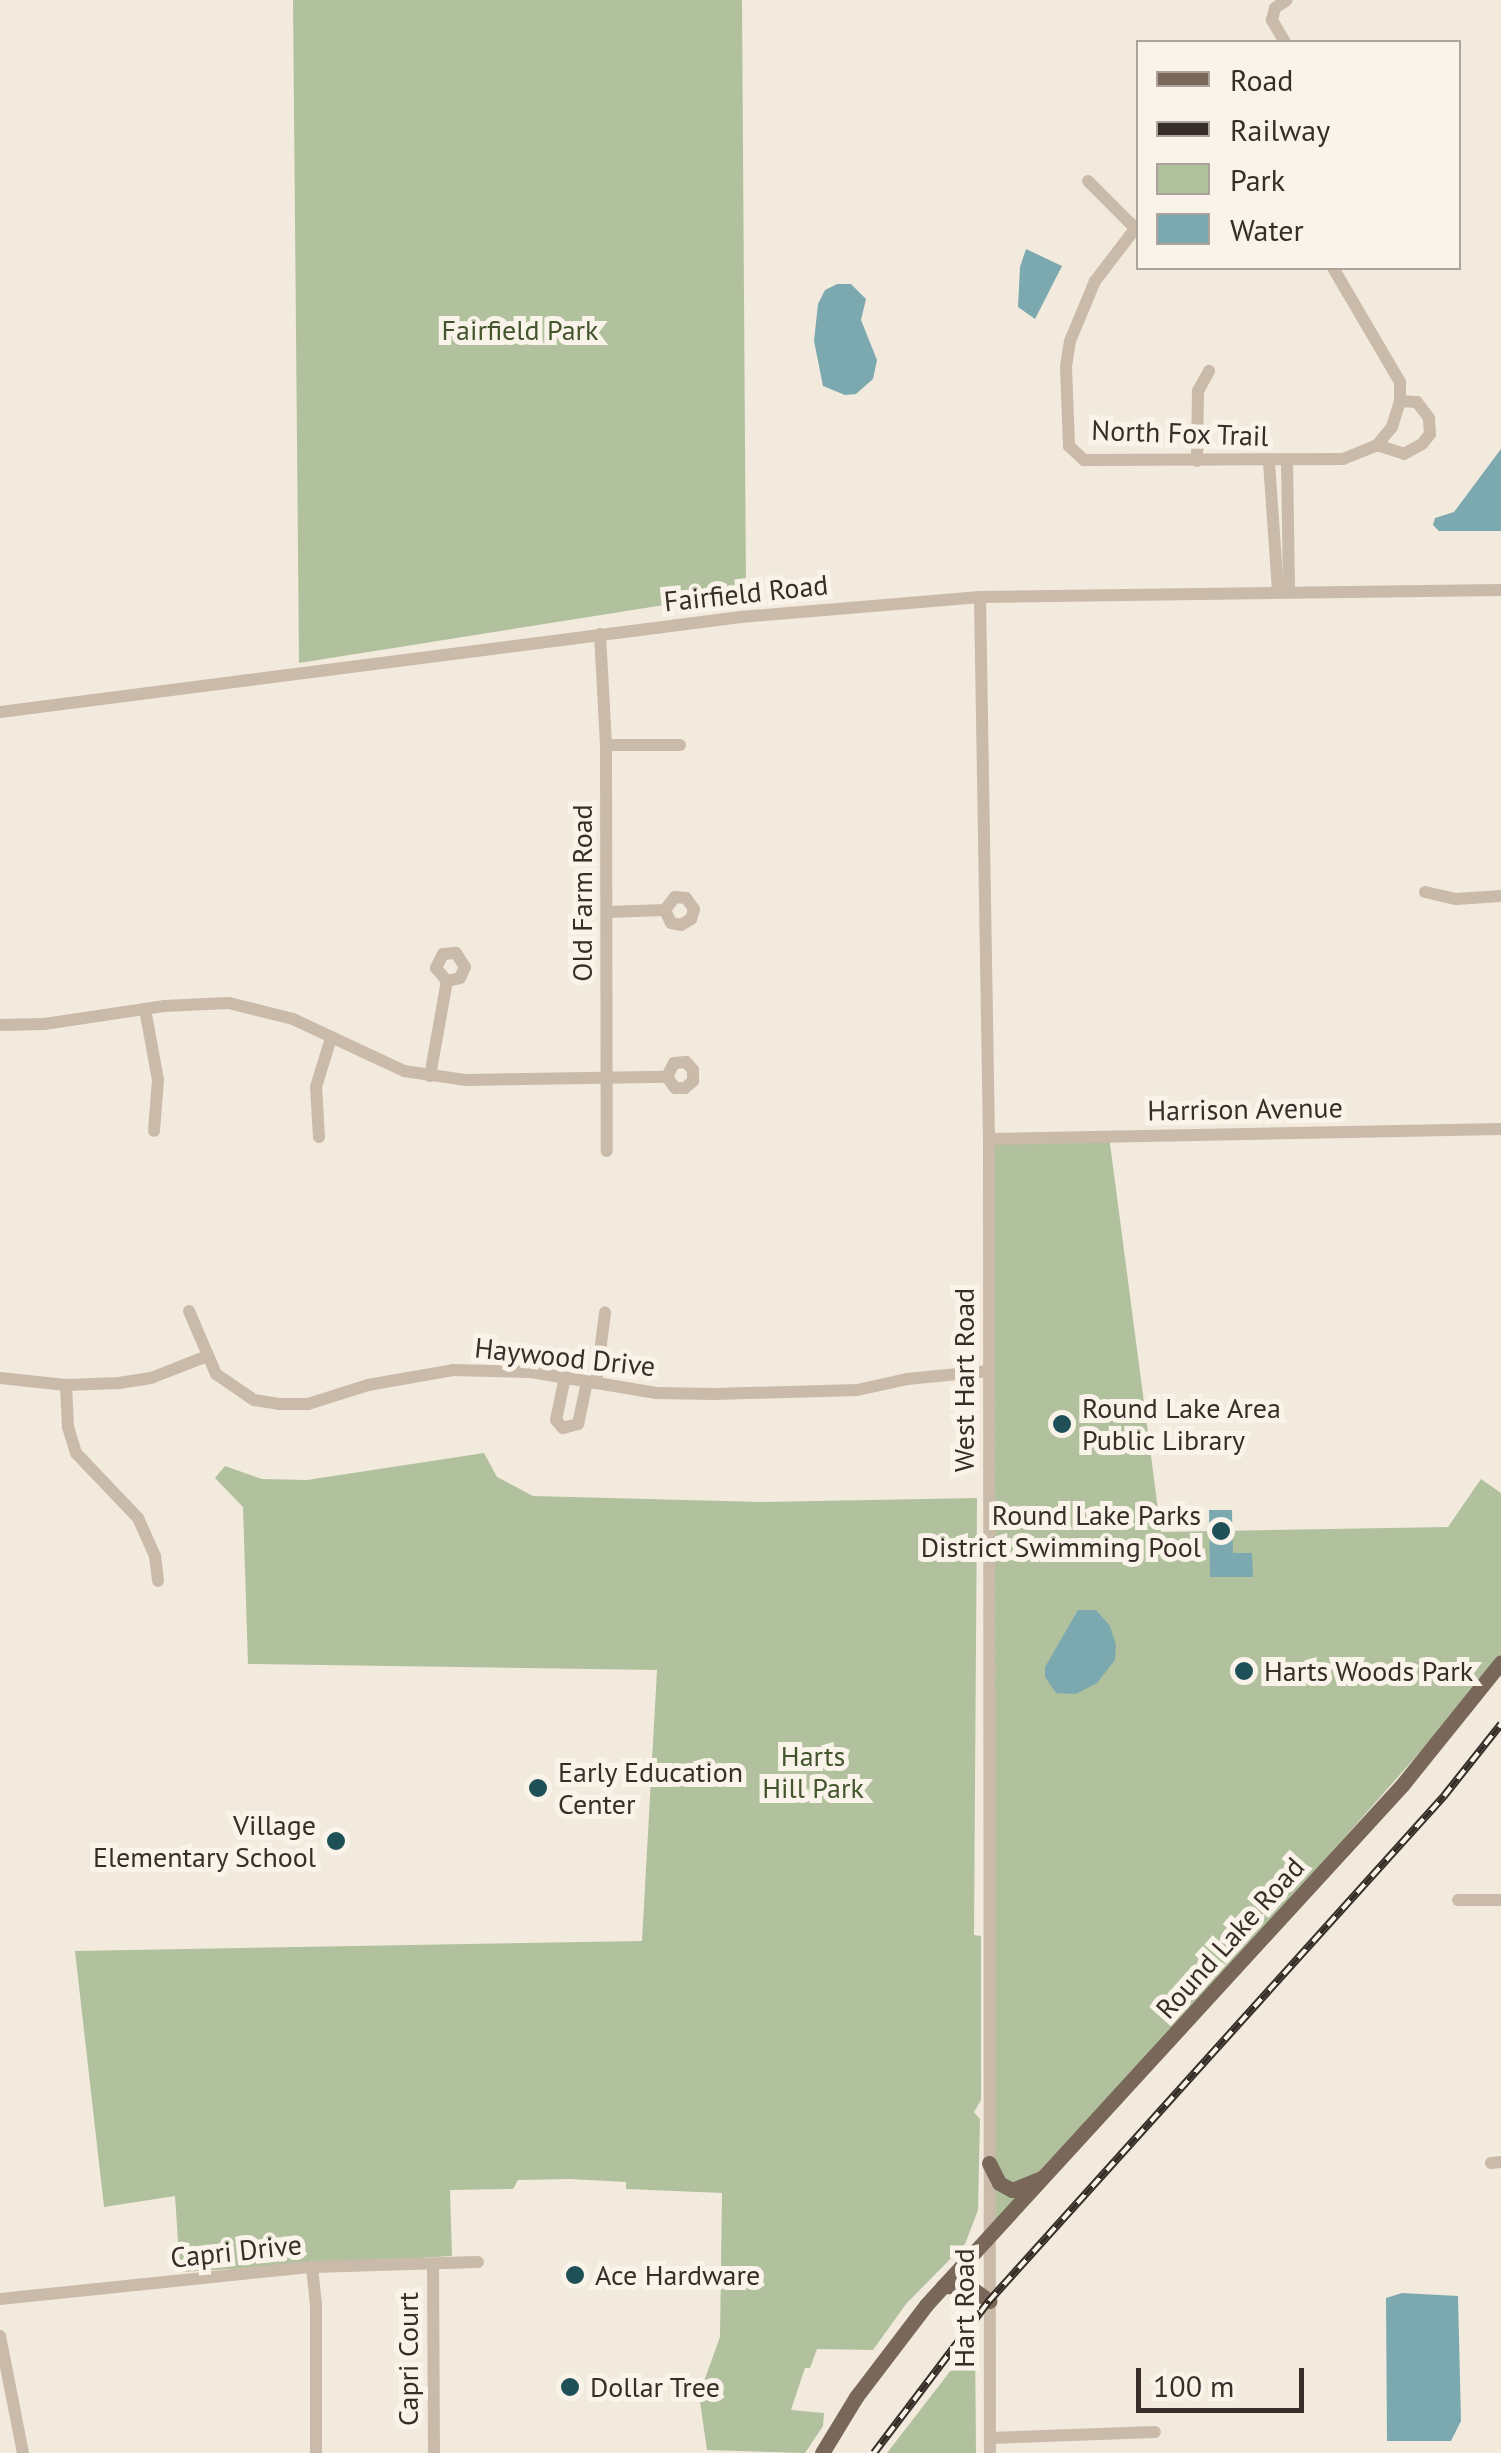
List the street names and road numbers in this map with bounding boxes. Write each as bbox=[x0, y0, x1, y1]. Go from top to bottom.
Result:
street label: North Fox Trail bbox=[1090, 413, 1270, 453]
street label: Fairfield Road bbox=[662, 568, 830, 618]
street label: Old Farm Road bbox=[565, 804, 599, 982]
street label: Harrison Avenue bbox=[1147, 1090, 1343, 1128]
street label: West Hart Road bbox=[947, 1288, 981, 1472]
street label: Haywood Drive bbox=[473, 1331, 657, 1383]
street label: Round Lake Road bbox=[1149, 1851, 1311, 2025]
street label: Capri Drive bbox=[169, 2227, 303, 2275]
street label: Hart Road bbox=[947, 2248, 981, 2368]
street label: Capri Court bbox=[391, 2292, 425, 2426]

